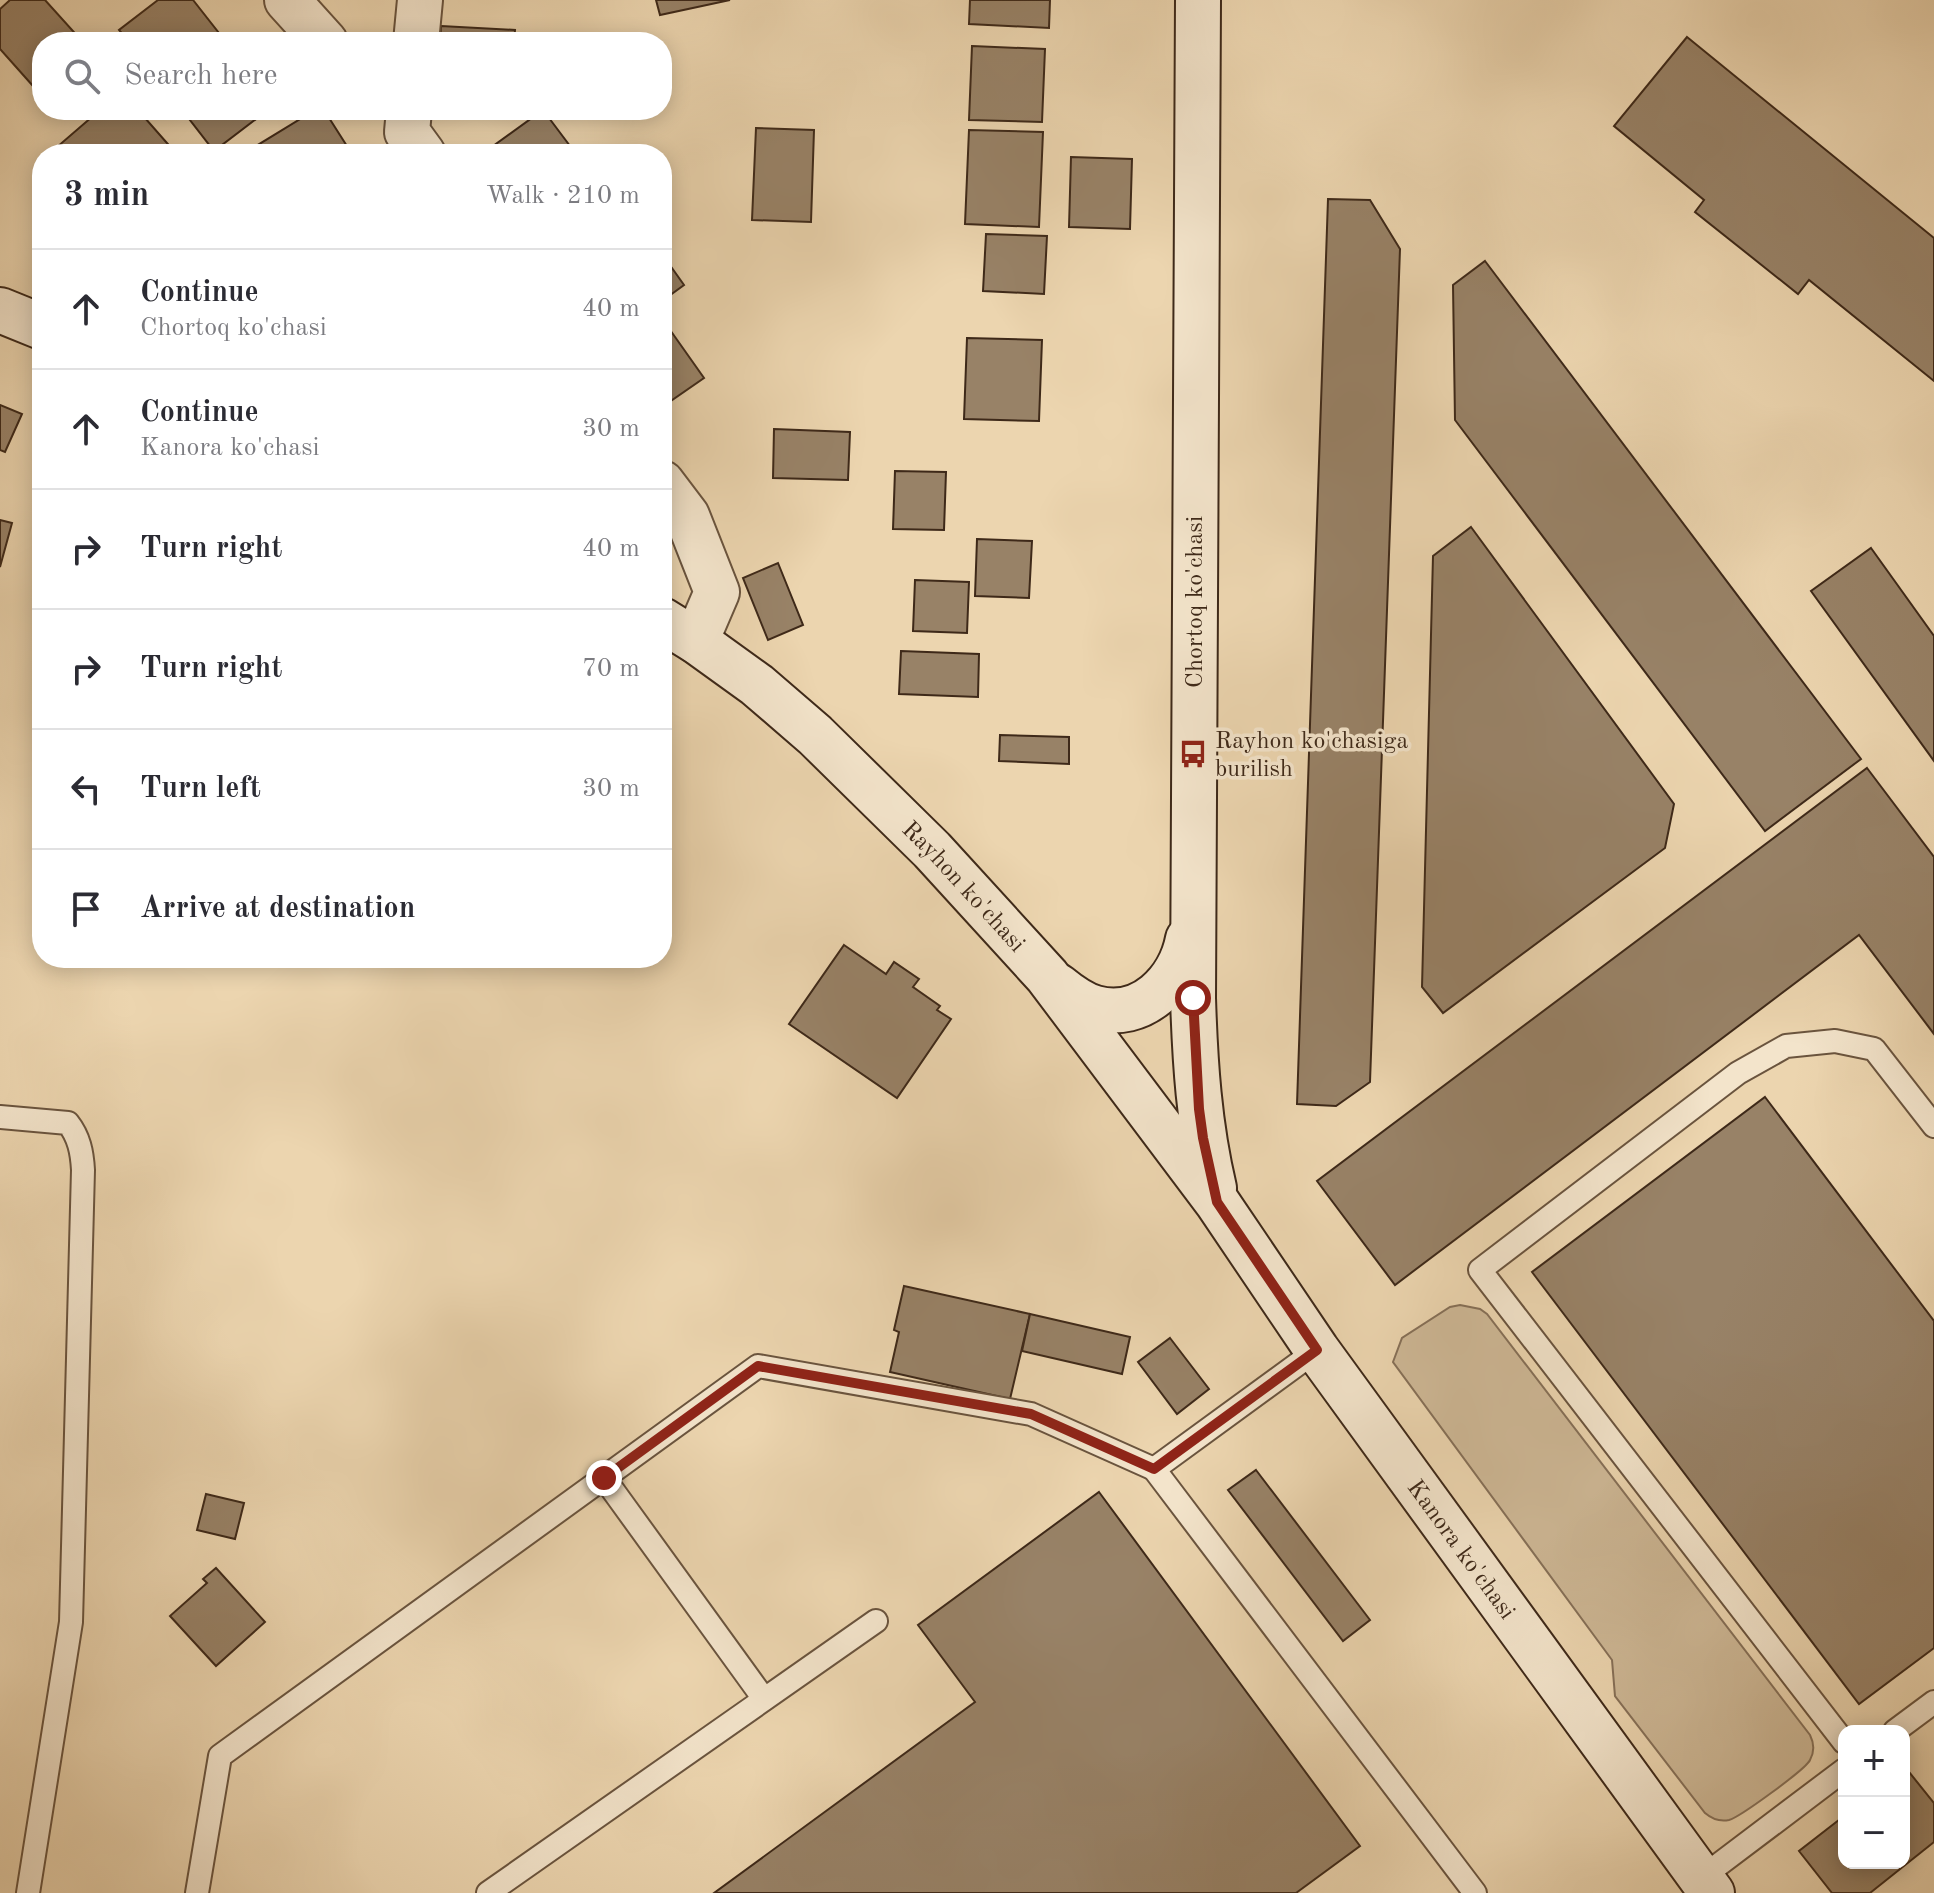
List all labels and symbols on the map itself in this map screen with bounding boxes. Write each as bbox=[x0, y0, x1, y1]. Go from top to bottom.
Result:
street label: Chortoq ko'chasi bbox=[1184, 516, 1208, 688]
place label: Rayhon ko'chasiga burilish bbox=[1215, 730, 1408, 782]
bus stop icon: Rayhon ko'chasiga burilish bbox=[1178, 739, 1208, 769]
street label: Rayhon ko'chasi bbox=[896, 818, 1029, 957]
route start bbox=[1175, 980, 1211, 1016]
route end bbox=[586, 1460, 622, 1496]
street label: Kanora ko'chasi bbox=[1402, 1476, 1519, 1624]

